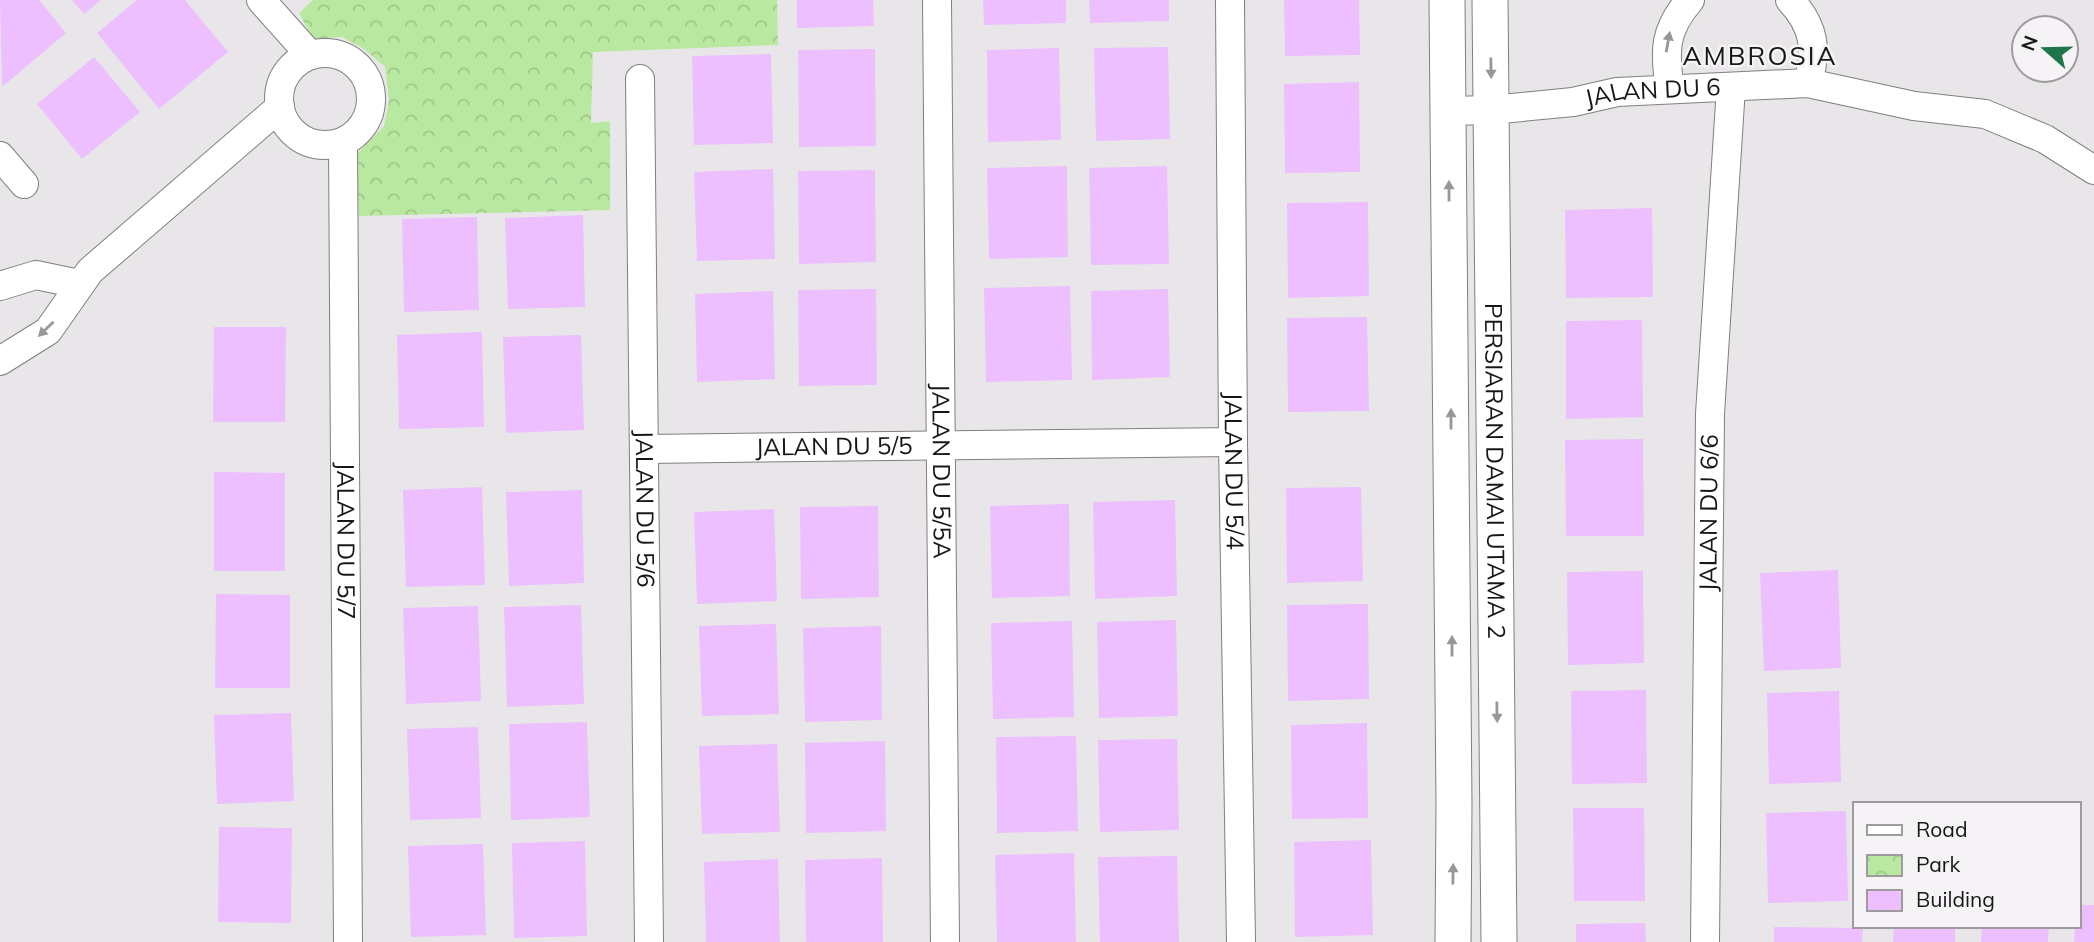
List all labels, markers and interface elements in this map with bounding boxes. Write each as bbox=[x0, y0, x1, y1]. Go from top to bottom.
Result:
north arrow bbox=[2010, 14, 2080, 84]
one-way arrow bbox=[1663, 30, 1674, 52]
text: N bbox=[2015, 32, 2043, 54]
district label: AMBROSIA bbox=[1682, 39, 1838, 72]
one-way arrow bbox=[1485, 57, 1496, 79]
street label: JALAN DU 6 bbox=[1582, 71, 1721, 113]
one-way arrow bbox=[1443, 180, 1455, 202]
street label: PERSIARAN DAMAI UTAMA 2 bbox=[1479, 303, 1512, 639]
one-way arrow bbox=[37, 321, 54, 337]
street label: JALAN DU 5/5A bbox=[926, 383, 958, 559]
street label: JALAN DU 5/4 bbox=[1219, 392, 1251, 550]
one-way arrow bbox=[1445, 408, 1456, 430]
street label: JALAN DU 5/6 bbox=[630, 430, 661, 588]
street label: JALAN DU 5/5 bbox=[755, 430, 913, 462]
street label: JALAN DU 6/6 bbox=[1692, 434, 1724, 592]
street label: JALAN DU 5/7 bbox=[331, 462, 362, 620]
one-way arrow bbox=[1447, 635, 1458, 657]
one-way arrow bbox=[1492, 701, 1503, 723]
legend bbox=[1853, 802, 2080, 928]
text: Road bbox=[1916, 816, 1967, 842]
text: Park bbox=[1916, 851, 1960, 877]
one-way arrow bbox=[1447, 863, 1459, 885]
text: Building bbox=[1916, 886, 1995, 912]

